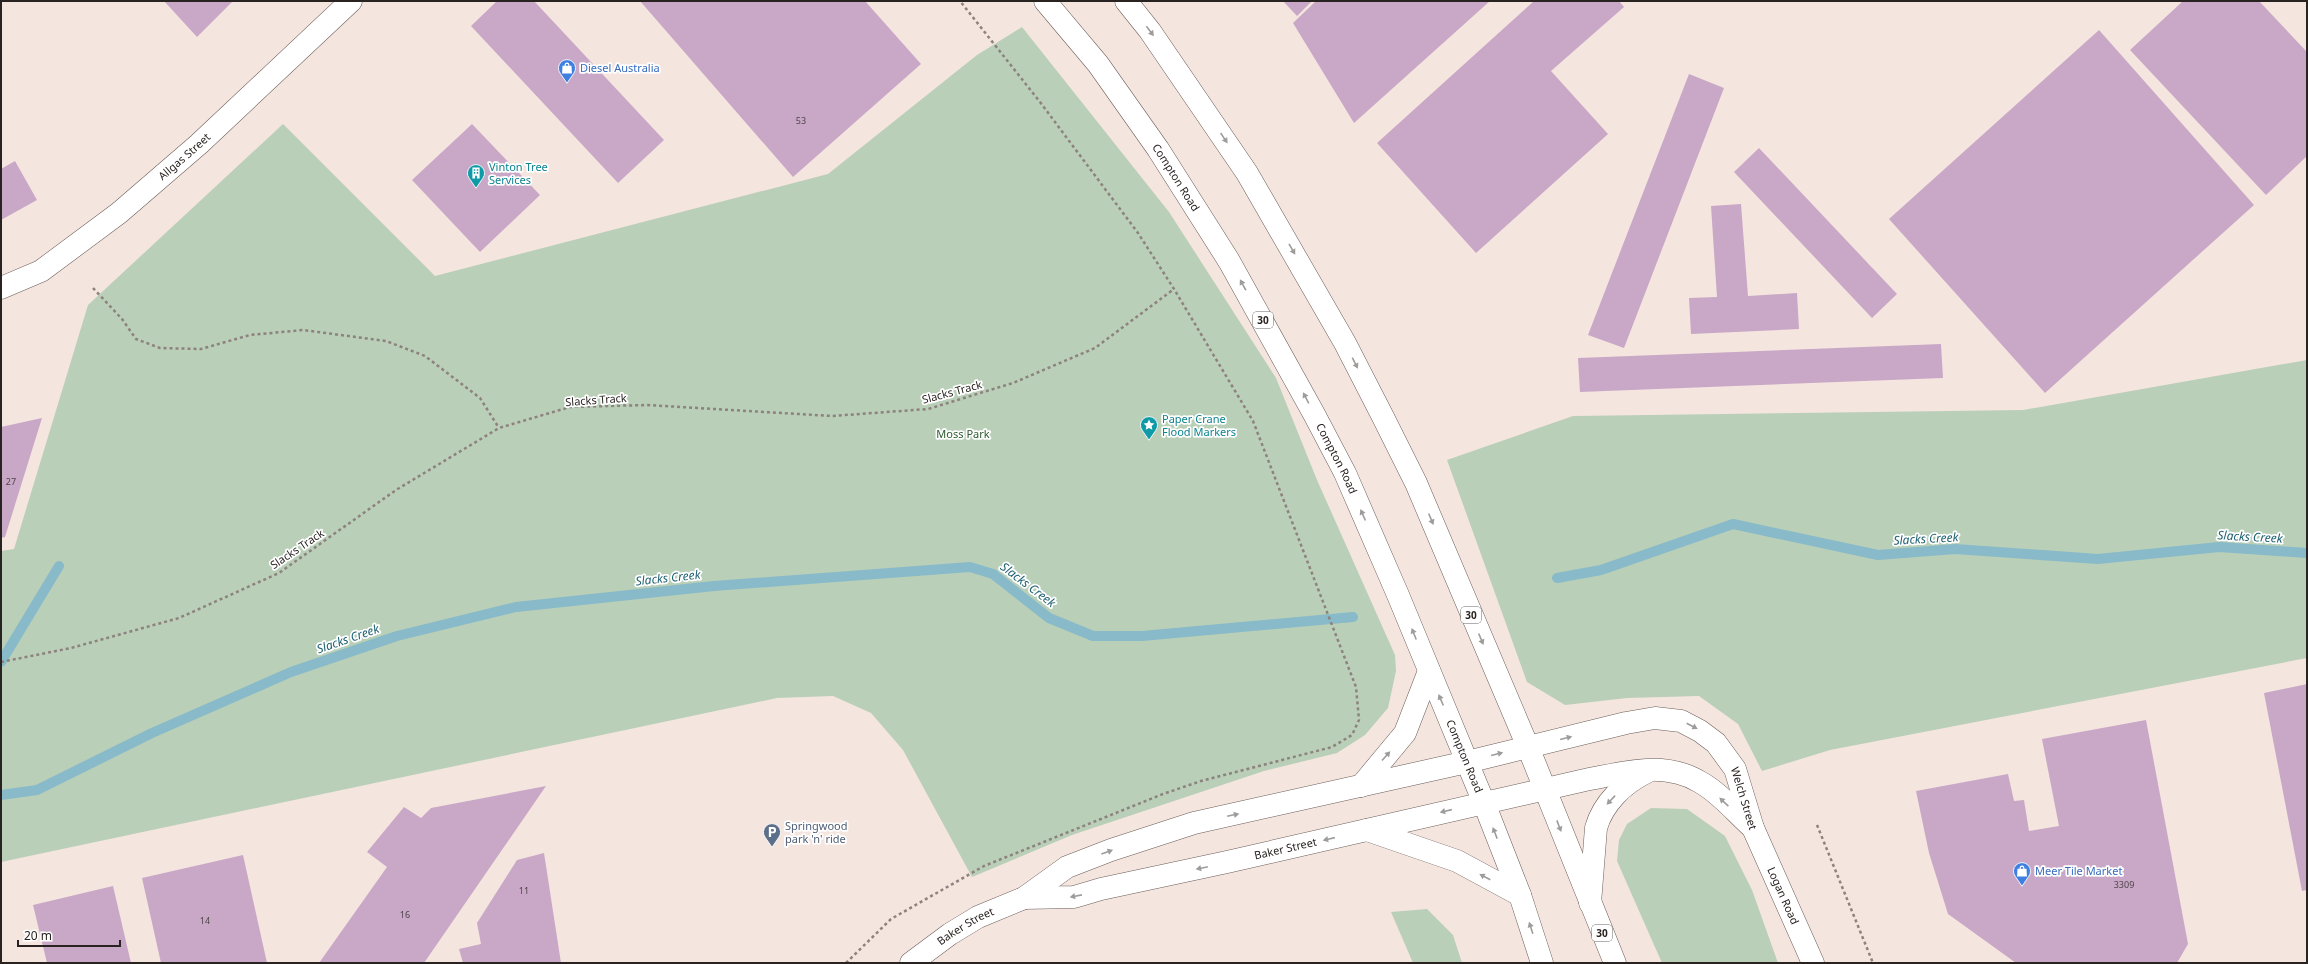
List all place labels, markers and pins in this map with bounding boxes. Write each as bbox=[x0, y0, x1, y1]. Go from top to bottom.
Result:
shop icon: Diesel Australia bbox=[557, 58, 577, 83]
place label: Diesel Australia bbox=[580, 60, 660, 75]
place label: Vinton Tree Services bbox=[489, 159, 548, 187]
building icon: Vinton Tree Services bbox=[466, 163, 486, 188]
place label: Paper Crane Flood Markers bbox=[1162, 411, 1236, 439]
place icon: Paper Crane Flood Markers bbox=[1139, 415, 1159, 440]
place label: Springwood park 'n' ride bbox=[785, 818, 847, 846]
parking icon: Springwood park 'n' ride bbox=[762, 822, 782, 847]
shop icon: Meer Tile Market bbox=[2012, 861, 2032, 886]
place label: Meer Tile Market bbox=[2035, 863, 2122, 878]

